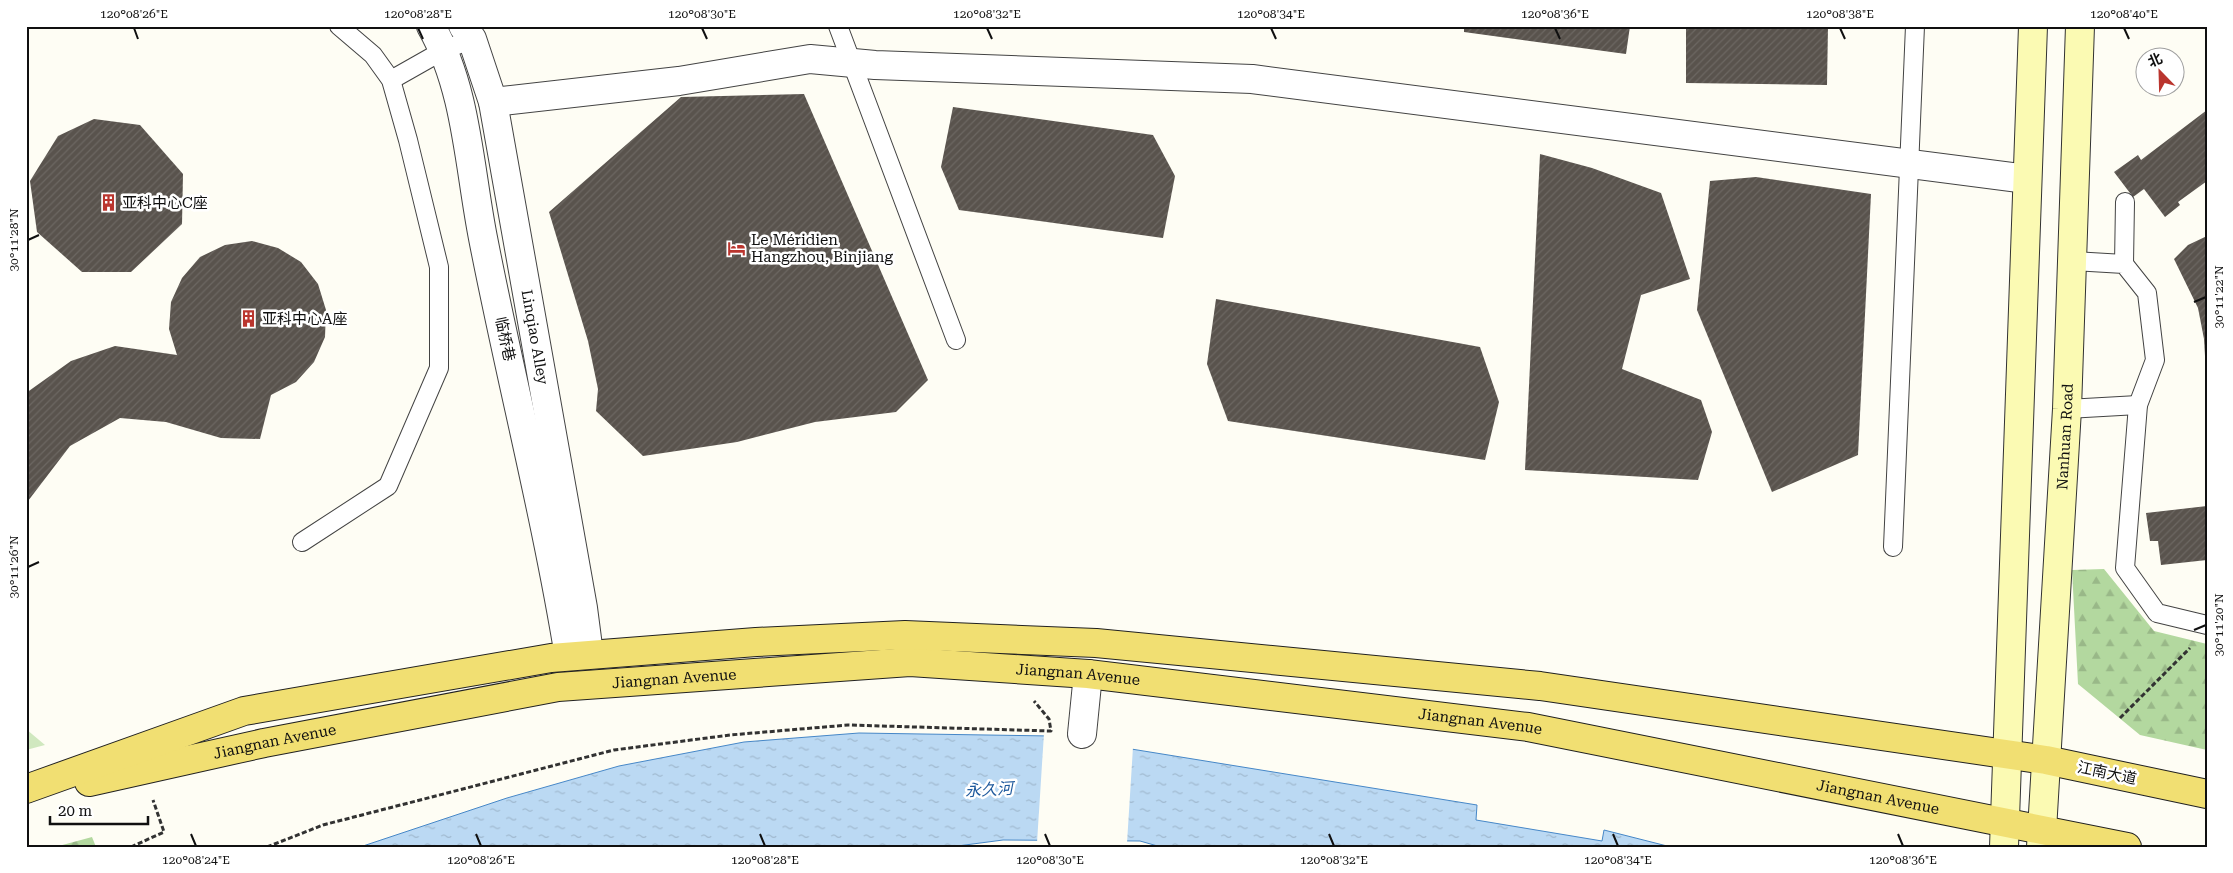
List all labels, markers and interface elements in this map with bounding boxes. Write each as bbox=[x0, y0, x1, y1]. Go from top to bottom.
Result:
text: 120°08'26"E bbox=[100, 7, 168, 21]
text: 120°08'28"E bbox=[384, 7, 452, 21]
text: 120°08'30"E bbox=[668, 7, 736, 21]
text: 120°08'32"E bbox=[953, 7, 1021, 21]
text: 120°08'34"E bbox=[1237, 7, 1305, 21]
text: 120°08'36"E bbox=[1521, 7, 1589, 21]
text: 120°08'38"E bbox=[1806, 7, 1874, 21]
text: 120°08'40"E bbox=[2090, 7, 2158, 21]
north arrow bbox=[2136, 48, 2186, 98]
text: 北 bbox=[2145, 50, 2164, 70]
building icon: 亚科中心C座 bbox=[98, 193, 118, 213]
place label: 亚科中心C座 bbox=[122, 194, 208, 212]
text: 30°11'28"N bbox=[7, 208, 21, 272]
place label: Le Méridien Hangzhou, Binjiang bbox=[751, 231, 893, 266]
hotel icon: Le Méridien Hangzhou, Binjiang bbox=[727, 239, 747, 259]
text: 30°11'22"N bbox=[2212, 265, 2226, 329]
street label: Linqiao Alley bbox=[518, 288, 552, 386]
building icon: 亚科中心A座 bbox=[238, 309, 258, 329]
place label: 亚科中心A座 bbox=[262, 310, 348, 328]
street label: 临桥巷 bbox=[492, 315, 518, 363]
street label: Nanhuan Road bbox=[2053, 383, 2077, 491]
text: 30°11'26"N bbox=[7, 535, 21, 599]
text: 30°11'20"N bbox=[2212, 593, 2226, 657]
street label: Jiangnan Avenue bbox=[1015, 660, 1141, 689]
street label: Jiangnan Avenue bbox=[611, 665, 737, 692]
street label: Jiangnan Avenue bbox=[1417, 705, 1544, 739]
street label: Jiangnan Avenue bbox=[212, 720, 337, 763]
street label: 江南大道 bbox=[2076, 758, 2138, 788]
street label: Jiangnan Avenue bbox=[1815, 776, 1941, 818]
water label: 永久河 bbox=[965, 779, 1016, 800]
scale bar bbox=[50, 793, 148, 825]
text: 20 m bbox=[58, 802, 93, 820]
text: 120°08'24"E bbox=[162, 853, 230, 867]
text: 120°08'26"E bbox=[447, 853, 515, 867]
text: 120°08'28"E bbox=[731, 853, 799, 867]
text: 120°08'30"E bbox=[1016, 853, 1084, 867]
text: 120°08'32"E bbox=[1300, 853, 1368, 867]
text: 120°08'34"E bbox=[1584, 853, 1652, 867]
text: 120°08'36"E bbox=[1869, 853, 1937, 867]

